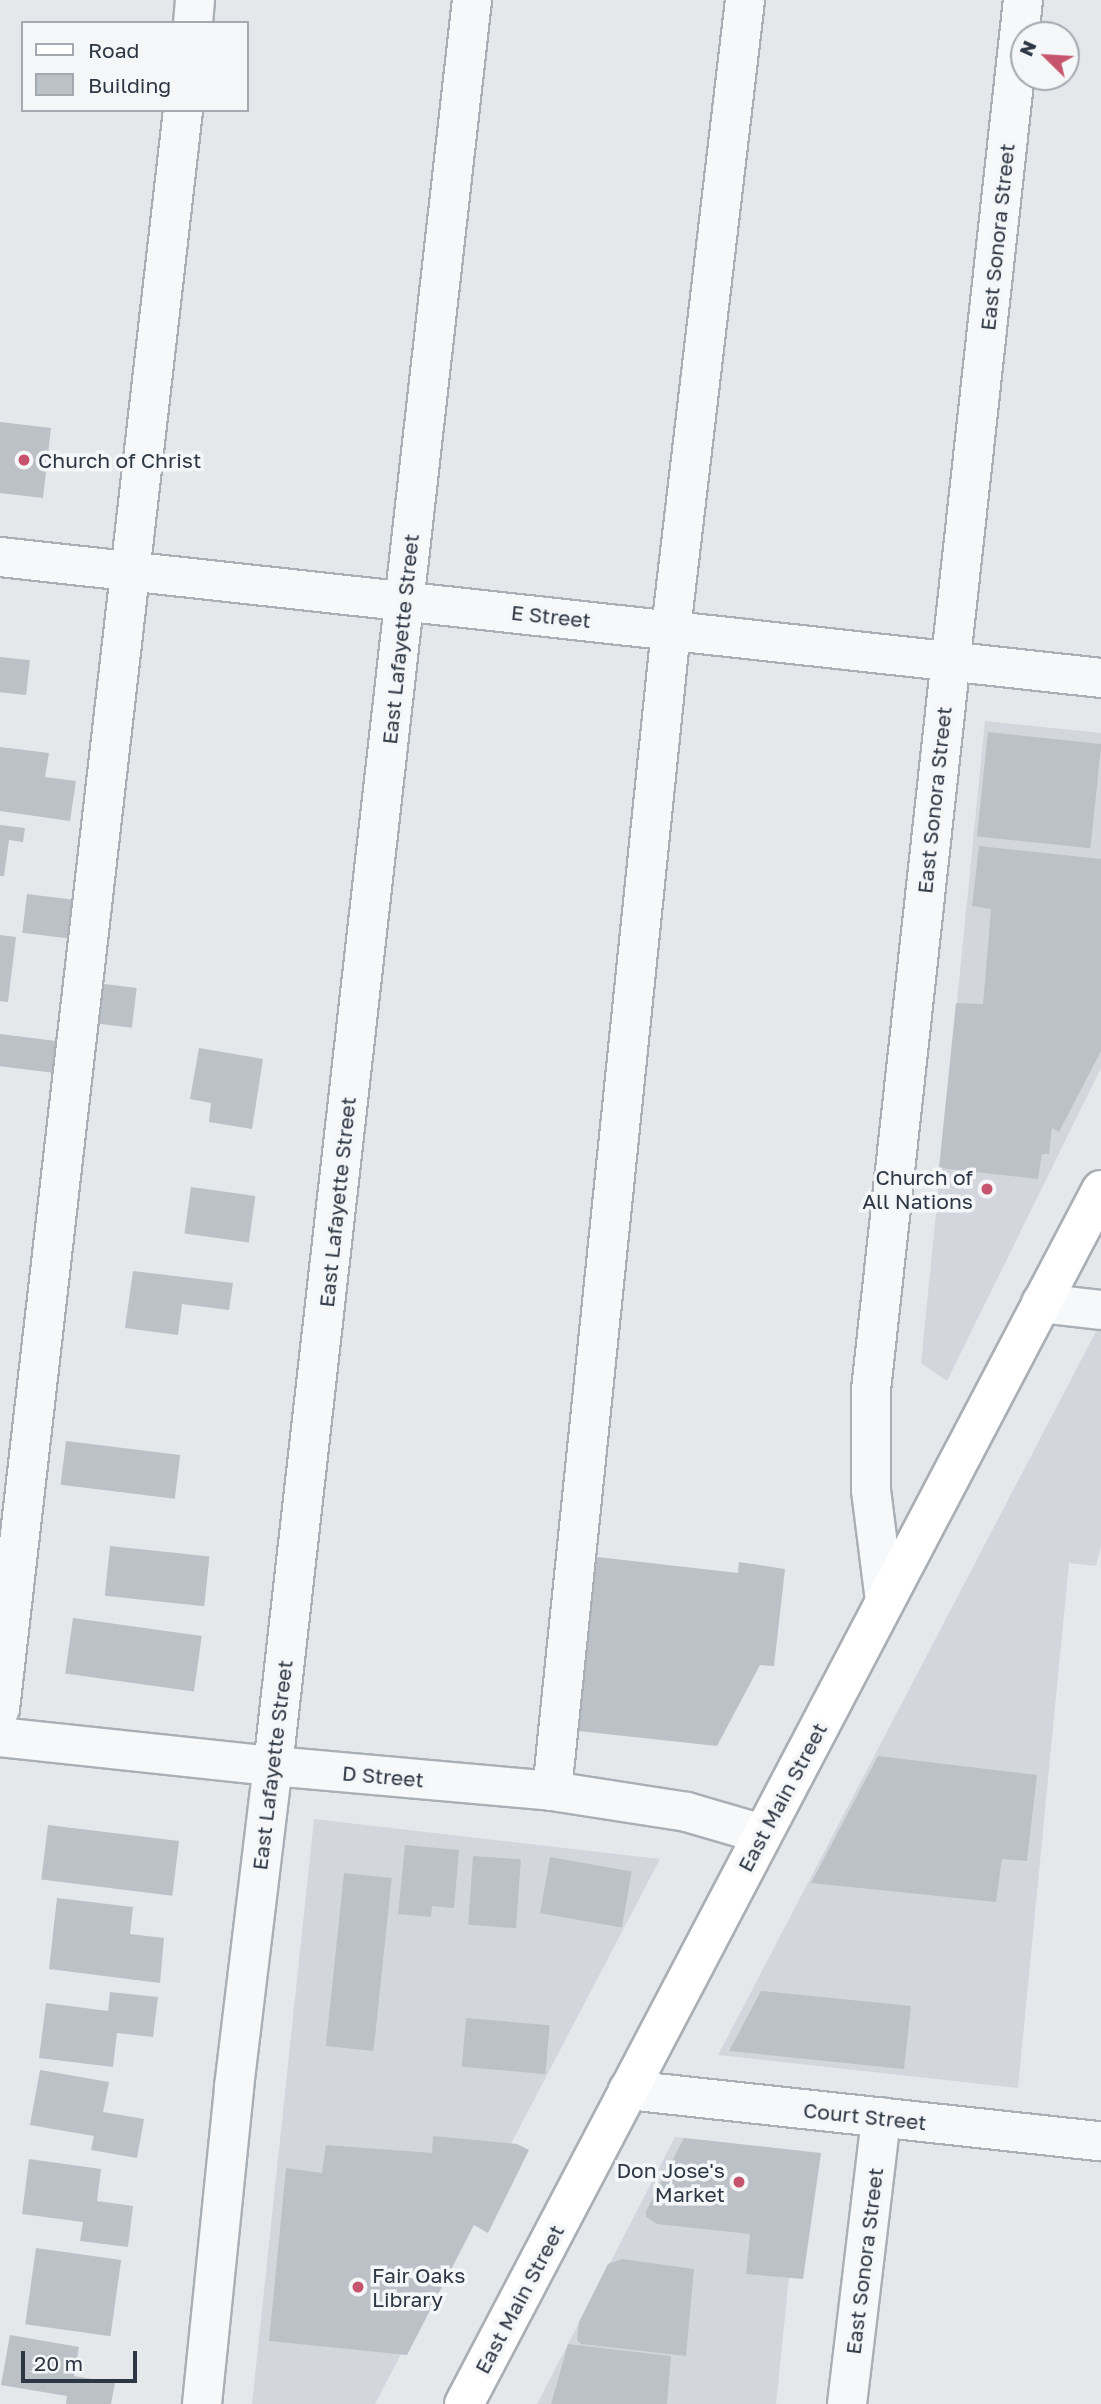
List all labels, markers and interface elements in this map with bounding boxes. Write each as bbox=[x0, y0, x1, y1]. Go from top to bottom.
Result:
legend bbox=[21, 21, 248, 112]
north arrow bbox=[1010, 21, 1080, 91]
text: Road bbox=[88, 37, 139, 63]
text: N bbox=[1014, 37, 1041, 59]
text: Building bbox=[88, 72, 171, 98]
street label: East Sonora Street bbox=[975, 142, 1019, 332]
place label: Church of Christ bbox=[38, 447, 201, 473]
marker: Church of Christ bbox=[16, 452, 32, 468]
street label: East Lafayette Street bbox=[376, 532, 424, 746]
street label: E Street bbox=[510, 599, 592, 633]
street label: East Sonora Street bbox=[912, 705, 956, 895]
street label: East Lafayette Street bbox=[313, 1095, 361, 1309]
place label: Church of All Nations bbox=[862, 1164, 973, 1214]
marker: Church of All Nations bbox=[979, 1181, 995, 1197]
street label: East Lafayette Street bbox=[247, 1658, 297, 1872]
street label: East Main Street bbox=[732, 1718, 832, 1876]
street label: D Street bbox=[341, 1760, 425, 1792]
street label: Court Street bbox=[802, 2097, 928, 2135]
place label: Don Jose's Market bbox=[616, 2157, 725, 2207]
street label: East Sonora Street bbox=[840, 2166, 888, 2356]
marker: Don Jose's Market bbox=[731, 2174, 747, 2190]
street label: East Main Street bbox=[469, 2220, 569, 2378]
place label: Fair Oaks Library bbox=[372, 2262, 465, 2312]
marker: Fair Oaks Library bbox=[350, 2279, 366, 2295]
scale bar bbox=[24, 2338, 140, 2382]
text: 20 m bbox=[34, 2350, 83, 2376]

